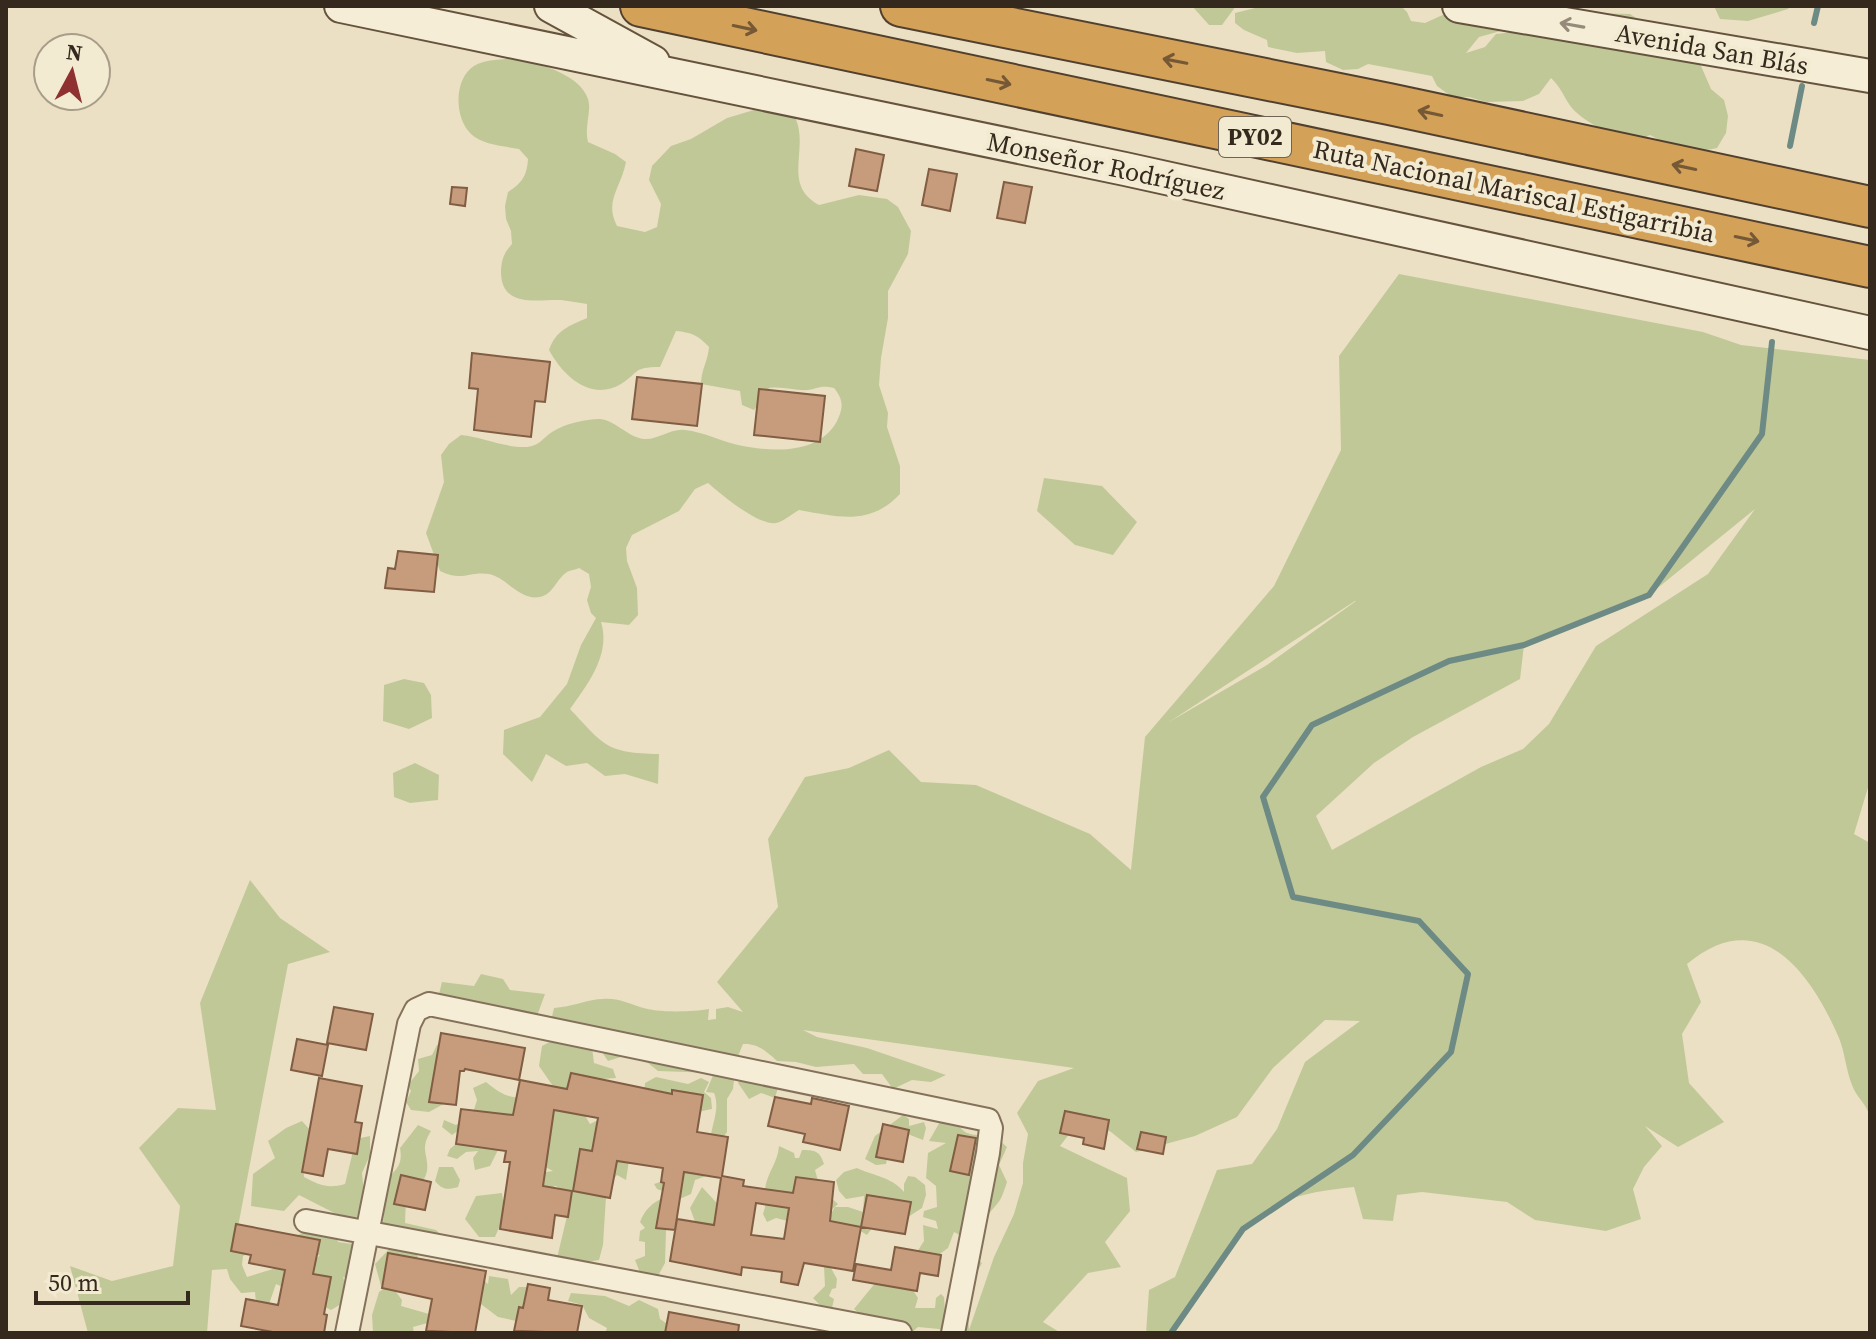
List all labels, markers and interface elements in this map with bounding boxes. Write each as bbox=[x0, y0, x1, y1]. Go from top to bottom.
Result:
street label: Avenida San Blás bbox=[1613, 14, 1811, 84]
one-way arrow bbox=[1560, 17, 1586, 32]
one-way arrow bbox=[731, 21, 757, 36]
north arrow bbox=[32, 32, 112, 112]
text: N bbox=[65, 36, 84, 68]
one-way arrow bbox=[1163, 53, 1189, 68]
one-way arrow bbox=[986, 76, 1011, 91]
one-way arrow bbox=[1418, 105, 1443, 120]
road number: PY02 bbox=[1219, 117, 1291, 157]
street label: Monseñor Rodríguez bbox=[984, 123, 1228, 209]
street label: Ruta Nacional Mariscal Estigarribia bbox=[1310, 131, 1719, 251]
one-way arrow bbox=[1672, 159, 1698, 174]
one-way arrow bbox=[1733, 233, 1759, 248]
scale bar bbox=[36, 1255, 188, 1305]
text: 50 m bbox=[48, 1266, 99, 1299]

